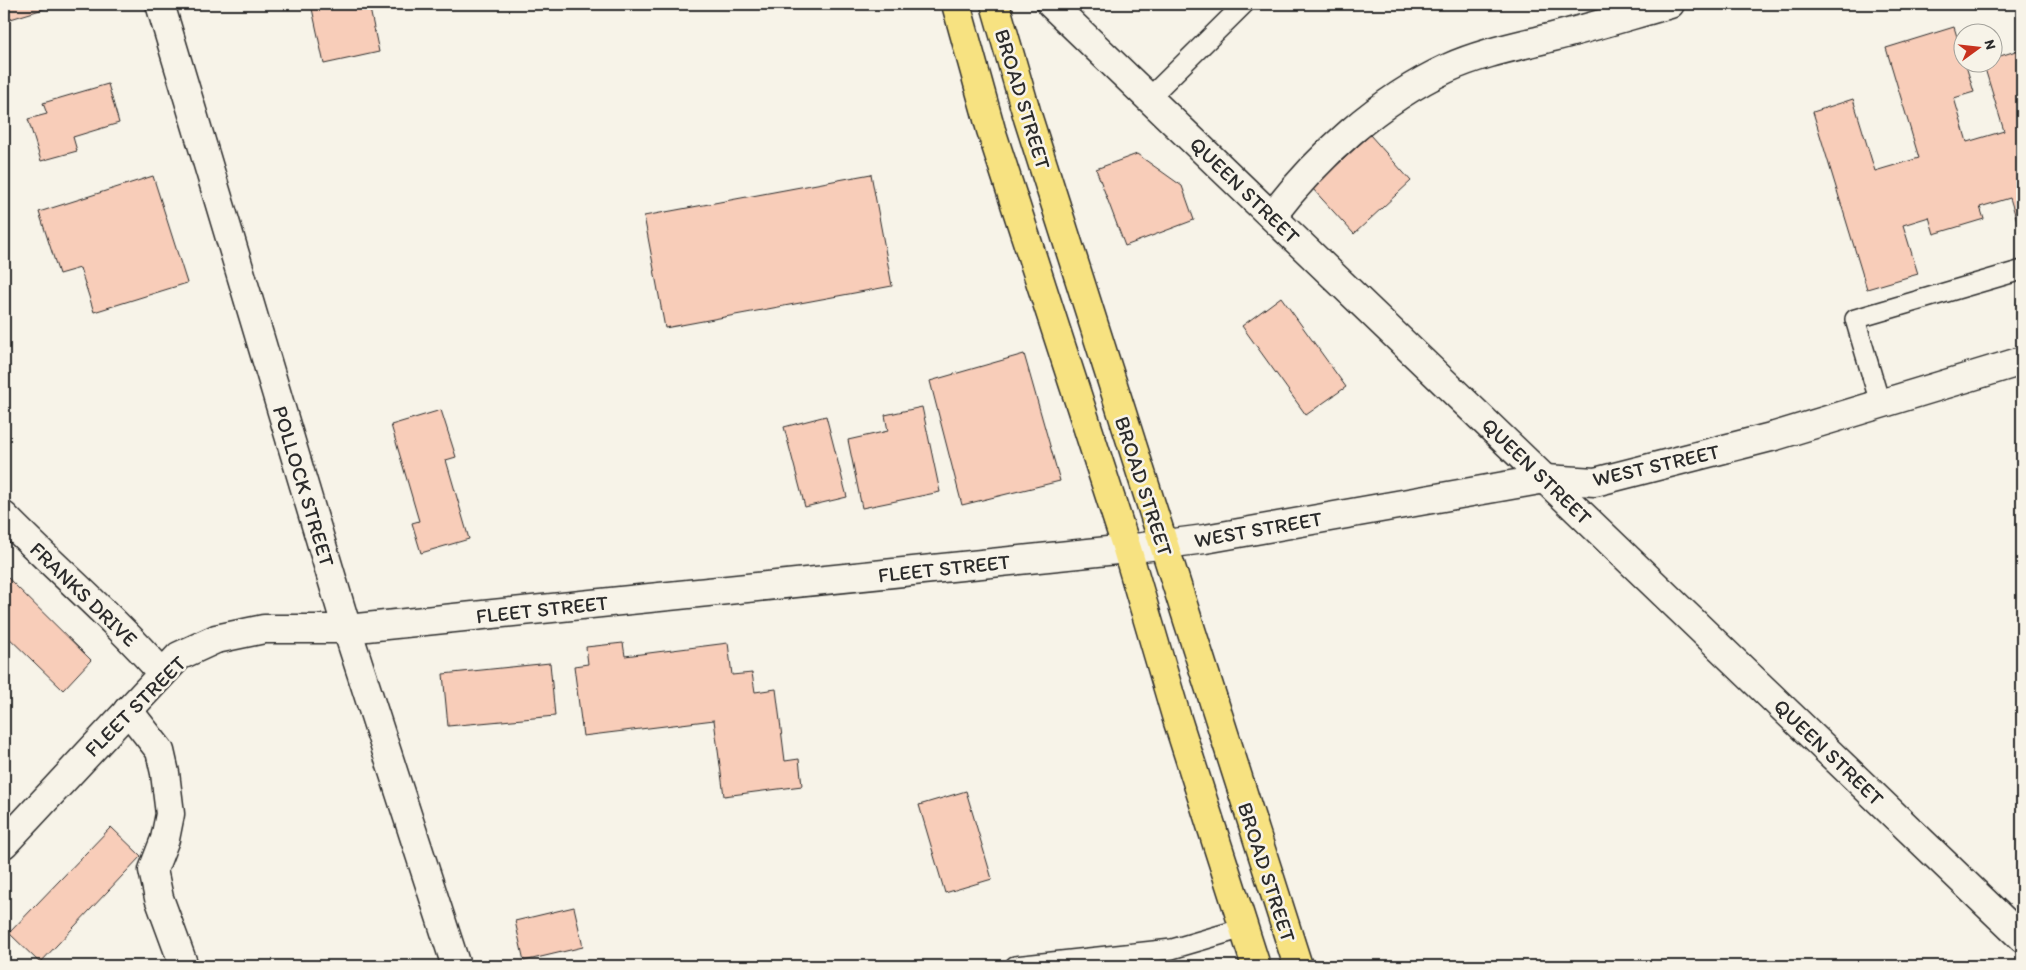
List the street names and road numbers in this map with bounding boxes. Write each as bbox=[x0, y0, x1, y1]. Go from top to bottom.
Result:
street label: BROAD STREET bbox=[990, 26, 1056, 172]
street label: QUEEN STREET bbox=[1185, 131, 1305, 249]
street label: POLLOCK STREET bbox=[268, 403, 340, 570]
street label: QUEEN STREET bbox=[1477, 412, 1597, 530]
street label: BROAD STREET bbox=[1110, 413, 1178, 559]
street label: WEST STREET bbox=[1590, 438, 1722, 492]
street label: WEST STREET bbox=[1192, 505, 1324, 553]
street label: FRANKS DRIVE bbox=[25, 536, 143, 652]
street label: FLEET STREET bbox=[877, 549, 1012, 587]
street label: FLEET STREET bbox=[475, 590, 610, 628]
street label: FLEET STREET bbox=[79, 650, 191, 762]
street label: QUEEN STREET bbox=[1769, 693, 1889, 811]
street label: BROAD STREET bbox=[1233, 799, 1301, 945]

